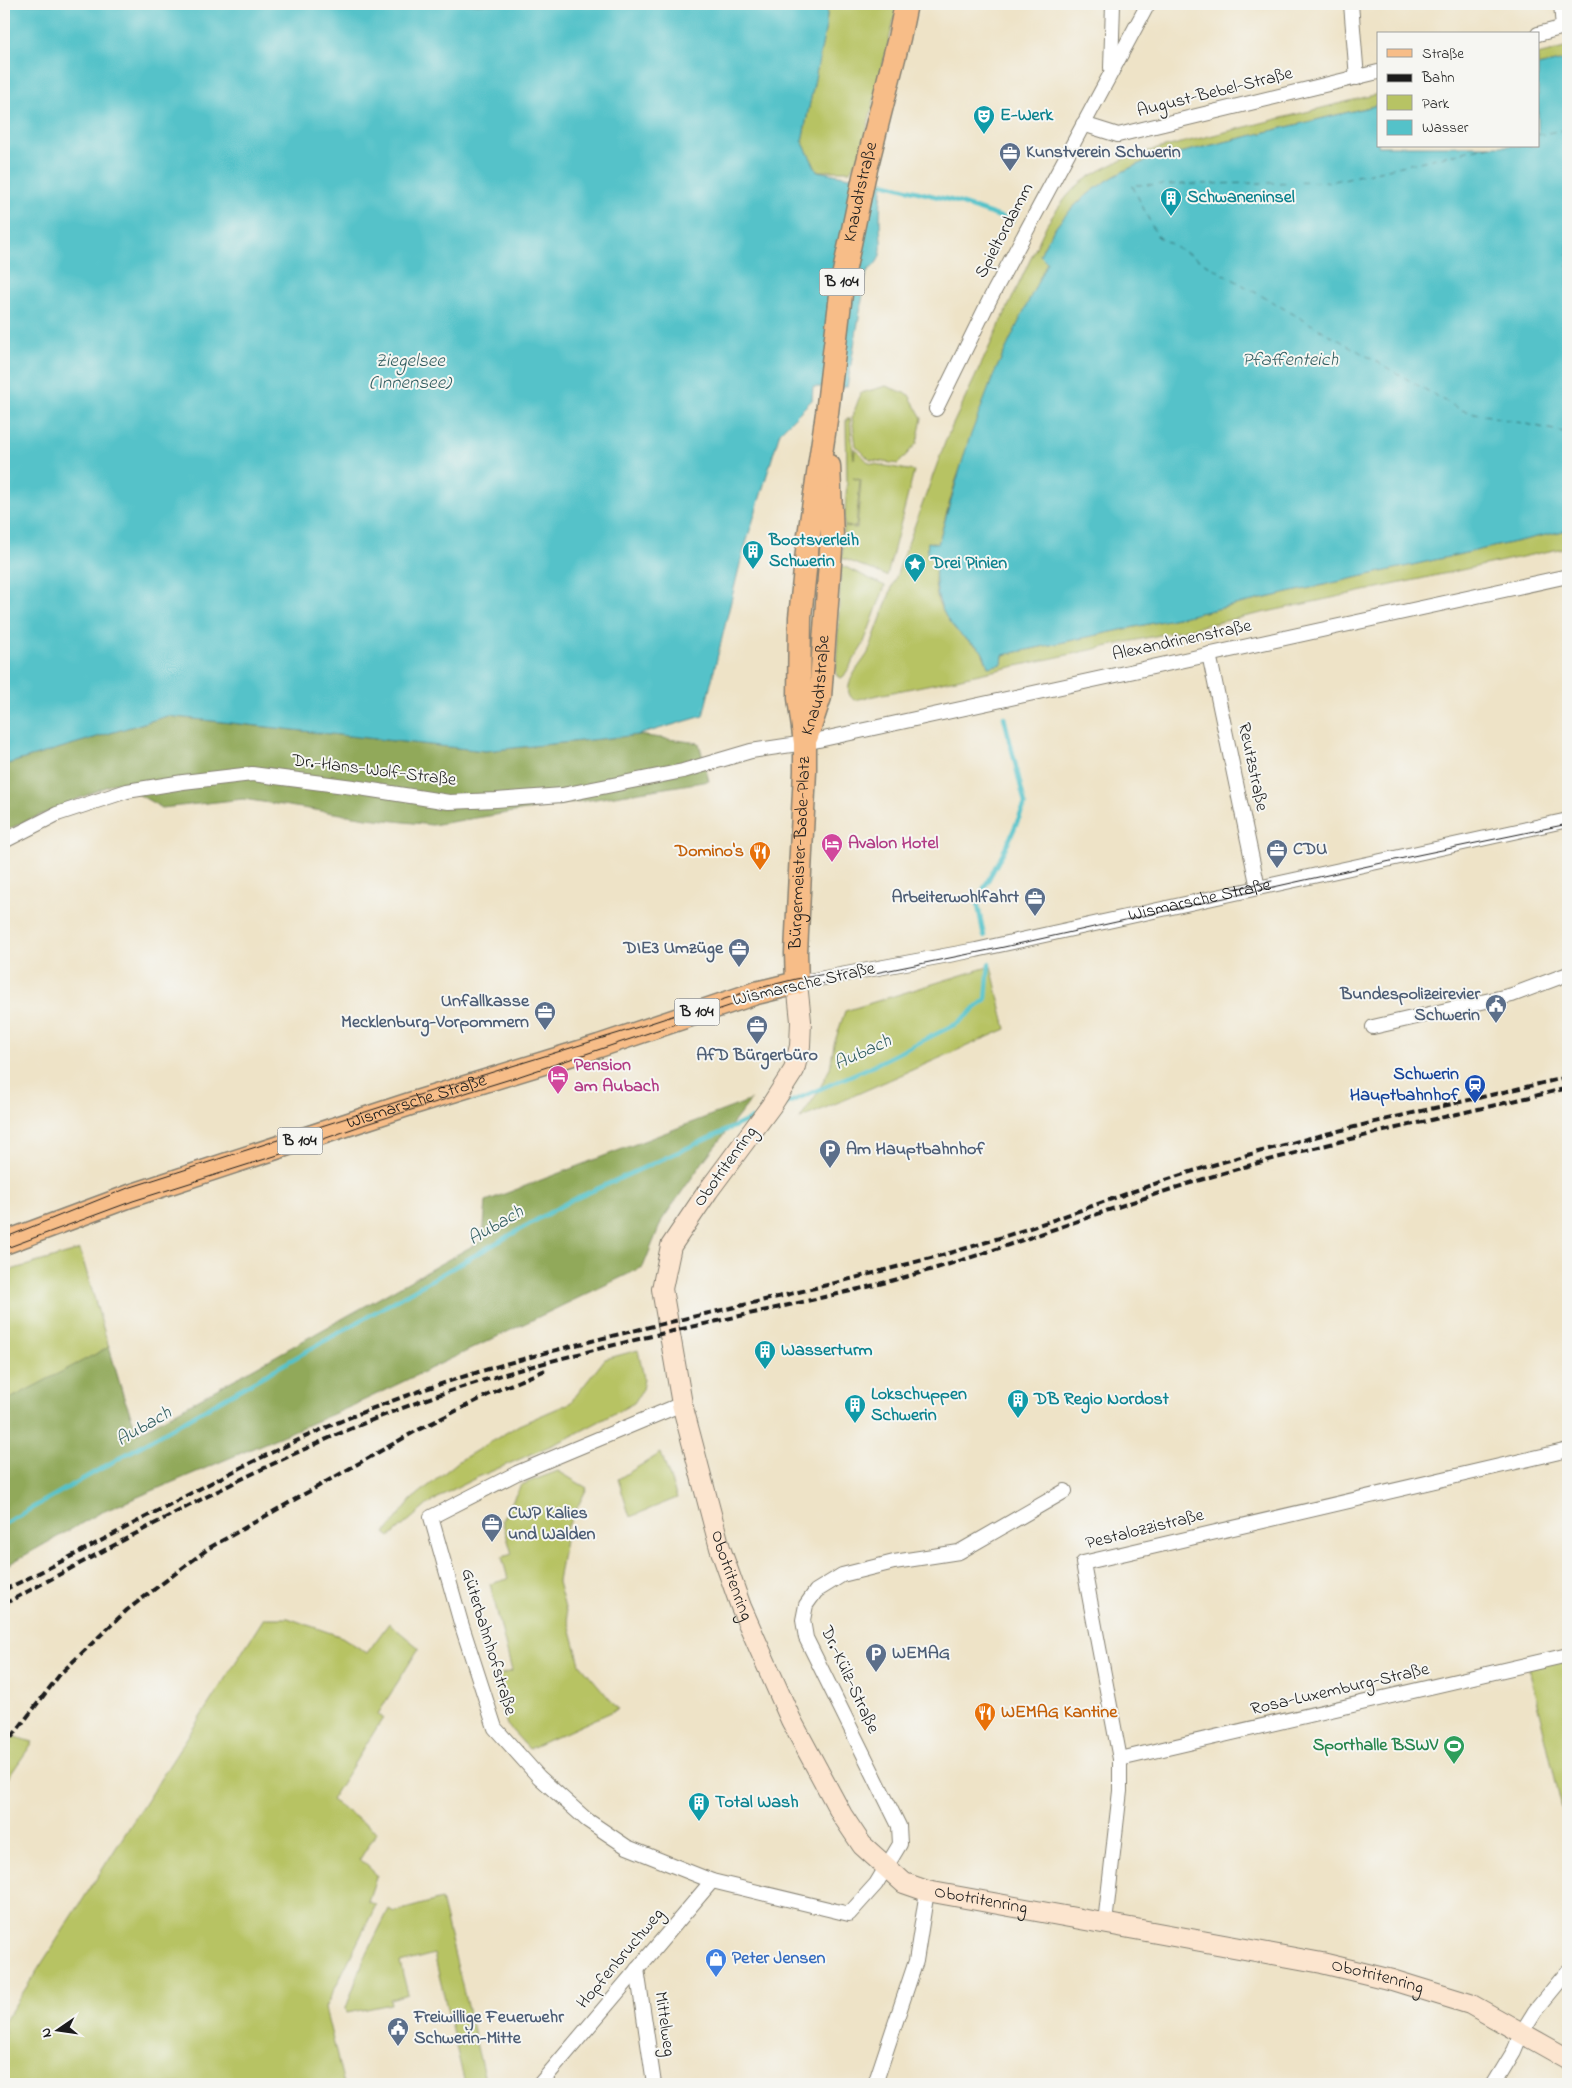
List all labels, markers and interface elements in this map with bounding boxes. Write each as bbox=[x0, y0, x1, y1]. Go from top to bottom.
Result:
legend bbox=[1377, 32, 1540, 148]
text: Straße bbox=[1422, 43, 1464, 65]
street label: August-Bebel-Straße bbox=[1134, 61, 1297, 126]
text: Bahn bbox=[1421, 67, 1455, 89]
text: Park bbox=[1422, 93, 1450, 115]
place label: E-Werk bbox=[1000, 103, 1054, 129]
theatre icon: E-Werk bbox=[972, 104, 996, 135]
text: Wasser bbox=[1422, 117, 1469, 139]
street label: Knaudtstraße bbox=[838, 138, 886, 245]
place label: Kunstverein Schwerin bbox=[1026, 140, 1181, 166]
office icon: Kunstverein Schwerin bbox=[998, 141, 1022, 172]
street label: Spieltordamm bbox=[969, 179, 1041, 283]
place label: Schwaneninsel bbox=[1187, 185, 1295, 211]
building icon: Schwaneninsel bbox=[1159, 186, 1183, 217]
road number: B 104 bbox=[820, 268, 864, 296]
water label: Pfaffenteich bbox=[1242, 347, 1339, 374]
water label: Ziegelsee (Innensee) bbox=[369, 348, 453, 397]
place label: Bootsverleih Schwerin bbox=[768, 528, 860, 575]
building icon: Bootsverleih Schwerin bbox=[741, 539, 765, 570]
place label: Drei Pinien bbox=[930, 551, 1007, 577]
place icon: Drei Pinien bbox=[903, 552, 927, 583]
street label: Alexandrinenstraße bbox=[1110, 613, 1255, 668]
street label: Knaudtstraße bbox=[795, 633, 838, 739]
street label: Reutzstraße bbox=[1230, 720, 1274, 815]
street label: Dr.-Hans-Wolf-Straße bbox=[289, 748, 459, 794]
street label: Bürgermeister-Bade-Platz bbox=[783, 756, 818, 951]
place label: Avalon Hotel bbox=[848, 831, 938, 857]
hotel icon: Avalon Hotel bbox=[820, 832, 844, 863]
place label: CDU bbox=[1293, 837, 1327, 863]
office icon: CDU bbox=[1265, 838, 1289, 869]
place label: Domino's bbox=[674, 839, 744, 865]
restaurant icon: Domino's bbox=[748, 840, 772, 871]
street label: Wismarsche Straße bbox=[1126, 872, 1274, 929]
place label: Arbeiterwohlfahrt bbox=[892, 885, 1020, 911]
office icon: Arbeiterwohlfahrt bbox=[1023, 886, 1047, 917]
place label: DIE3 Umzüge bbox=[622, 936, 724, 963]
office icon: DIE3 Umzüge bbox=[727, 937, 751, 968]
street label: Wismarsche Straße bbox=[730, 956, 879, 1014]
place label: Bundespolizeirevier Schwerin bbox=[1339, 982, 1480, 1029]
place label: Unfallkasse Mecklenburg-Vorpommern bbox=[341, 989, 530, 1037]
public building icon: Bundespolizeirevier Schwerin bbox=[1484, 993, 1508, 1024]
road number: B 104 bbox=[674, 999, 720, 1026]
office icon: Unfallkasse Mecklenburg-Vorpommern bbox=[533, 1000, 557, 1031]
office icon: AfD Bürgerbüro bbox=[745, 1014, 769, 1045]
water label: Aubach bbox=[830, 1028, 897, 1078]
place label: AfD Bürgerbüro bbox=[696, 1043, 818, 1070]
place label: Pension am Aubach bbox=[574, 1053, 660, 1100]
place label: Schwerin Hauptbahnhof bbox=[1350, 1062, 1460, 1109]
hotel icon: Pension am Aubach bbox=[546, 1064, 570, 1095]
street label: Wismarsche Straße bbox=[343, 1068, 491, 1137]
station icon: Schwerin Hauptbahnhof bbox=[1463, 1073, 1487, 1104]
street label: Obotritenring bbox=[688, 1121, 765, 1213]
road number: B 104 bbox=[278, 1128, 322, 1154]
place label: Am Hauptbahnhof bbox=[846, 1137, 985, 1163]
parking icon: Am Hauptbahnhof bbox=[818, 1138, 842, 1169]
water label: Aubach bbox=[463, 1199, 530, 1253]
place label: Wasserturm bbox=[781, 1338, 873, 1364]
building icon: Wasserturm bbox=[753, 1339, 777, 1370]
place label: Lokschuppen Schwerin bbox=[871, 1382, 967, 1429]
place label: DB Regio Nordost bbox=[1033, 1387, 1170, 1414]
building icon: DB Regio Nordost bbox=[1006, 1388, 1030, 1419]
building icon: Lokschuppen Schwerin bbox=[843, 1393, 867, 1424]
water label: Aubach bbox=[111, 1400, 178, 1454]
place label: CWP Kalies und Walden bbox=[508, 1501, 596, 1548]
street label: Pestalozzistraße bbox=[1083, 1503, 1208, 1557]
office icon: CWP Kalies und Walden bbox=[480, 1512, 504, 1543]
street label: Obotritenring bbox=[703, 1528, 759, 1626]
street label: Güterbahnhofstraße bbox=[453, 1565, 523, 1719]
street label: Dr.-Külz-Straße bbox=[812, 1621, 886, 1739]
place label: WEMAG bbox=[892, 1641, 950, 1667]
parking icon: WEMAG bbox=[864, 1642, 888, 1673]
street label: Rosa-Luxemburg-Straße bbox=[1248, 1657, 1433, 1724]
place label: WEMAG Kantine bbox=[1001, 1700, 1118, 1726]
restaurant icon: WEMAG Kantine bbox=[973, 1701, 997, 1732]
place label: Sporthalle BSWV bbox=[1313, 1733, 1439, 1759]
sports icon: Sporthalle BSWV bbox=[1442, 1734, 1466, 1765]
place label: Total Wash bbox=[715, 1790, 799, 1816]
building icon: Total Wash bbox=[687, 1791, 711, 1822]
street label: Obotritenring bbox=[932, 1880, 1029, 1923]
street label: Hopfenbruchweg bbox=[571, 1903, 672, 2016]
place label: Peter Jensen bbox=[732, 1946, 826, 1972]
shop icon: Peter Jensen bbox=[704, 1947, 728, 1978]
street label: Obotritenring bbox=[1328, 1953, 1427, 2003]
street label: Mittelweg bbox=[646, 1990, 681, 2058]
place label: Freiwillige Feuerwehr Schwerin-Mitte bbox=[413, 2005, 564, 2052]
north arrow bbox=[32, 2006, 82, 2056]
public building icon: Freiwillige Feuerwehr Schwerin-Mitte bbox=[386, 2016, 410, 2047]
text: N bbox=[36, 2026, 58, 2040]

